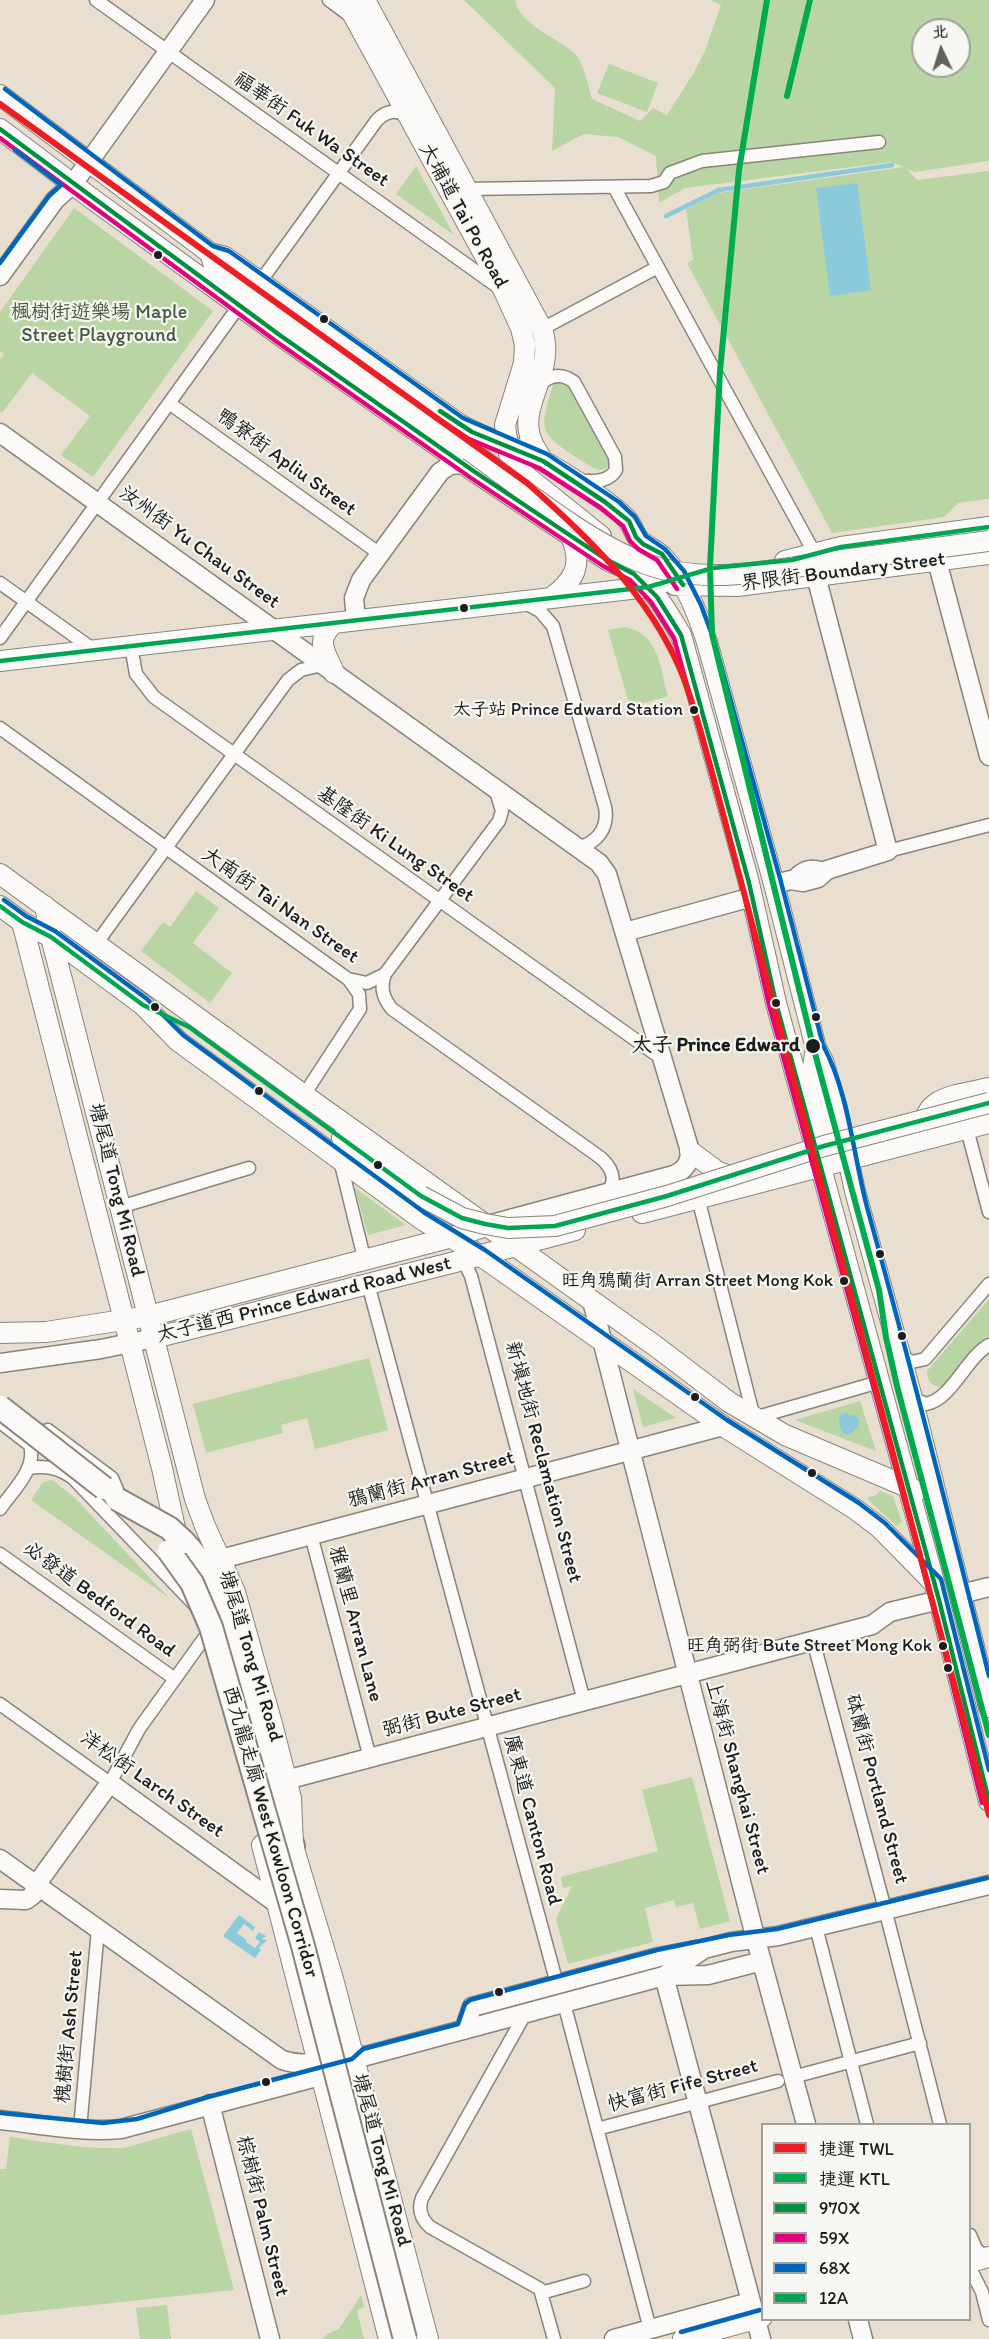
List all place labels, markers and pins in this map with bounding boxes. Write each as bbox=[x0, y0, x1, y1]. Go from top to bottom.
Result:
unlabelled marker bbox=[152, 249, 164, 261]
unlabelled marker bbox=[318, 313, 330, 325]
unlabelled marker bbox=[458, 602, 470, 614]
place label: 太子站 Prince Edward Station bbox=[453, 699, 683, 721]
marker: 太子站 Prince Edward Station bbox=[688, 704, 700, 716]
unlabelled marker bbox=[770, 997, 782, 1009]
unlabelled marker bbox=[149, 1001, 161, 1013]
unlabelled marker bbox=[810, 1011, 822, 1023]
place label: 太子 Prince Edward bbox=[632, 1034, 800, 1058]
marker: 太子 Prince Edward bbox=[804, 1037, 822, 1055]
unlabelled marker bbox=[253, 1085, 265, 1097]
unlabelled marker bbox=[372, 1159, 384, 1171]
unlabelled marker bbox=[874, 1248, 886, 1260]
place label: 旺角鴉蘭街 Arran Street Mong Kok bbox=[562, 1270, 833, 1292]
marker: 旺角鴉蘭街 Arran Street Mong Kok bbox=[838, 1275, 850, 1287]
unlabelled marker bbox=[896, 1330, 908, 1342]
unlabelled marker bbox=[689, 1391, 701, 1403]
unlabelled marker bbox=[806, 1467, 818, 1479]
place label: 旺角弼街 Bute Street Mong Kok bbox=[687, 1635, 932, 1657]
marker: 旺角弼街 Bute Street Mong Kok bbox=[937, 1640, 949, 1652]
unlabelled marker bbox=[942, 1662, 954, 1674]
unlabelled marker bbox=[493, 1986, 505, 1998]
unlabelled marker bbox=[260, 2076, 272, 2088]

